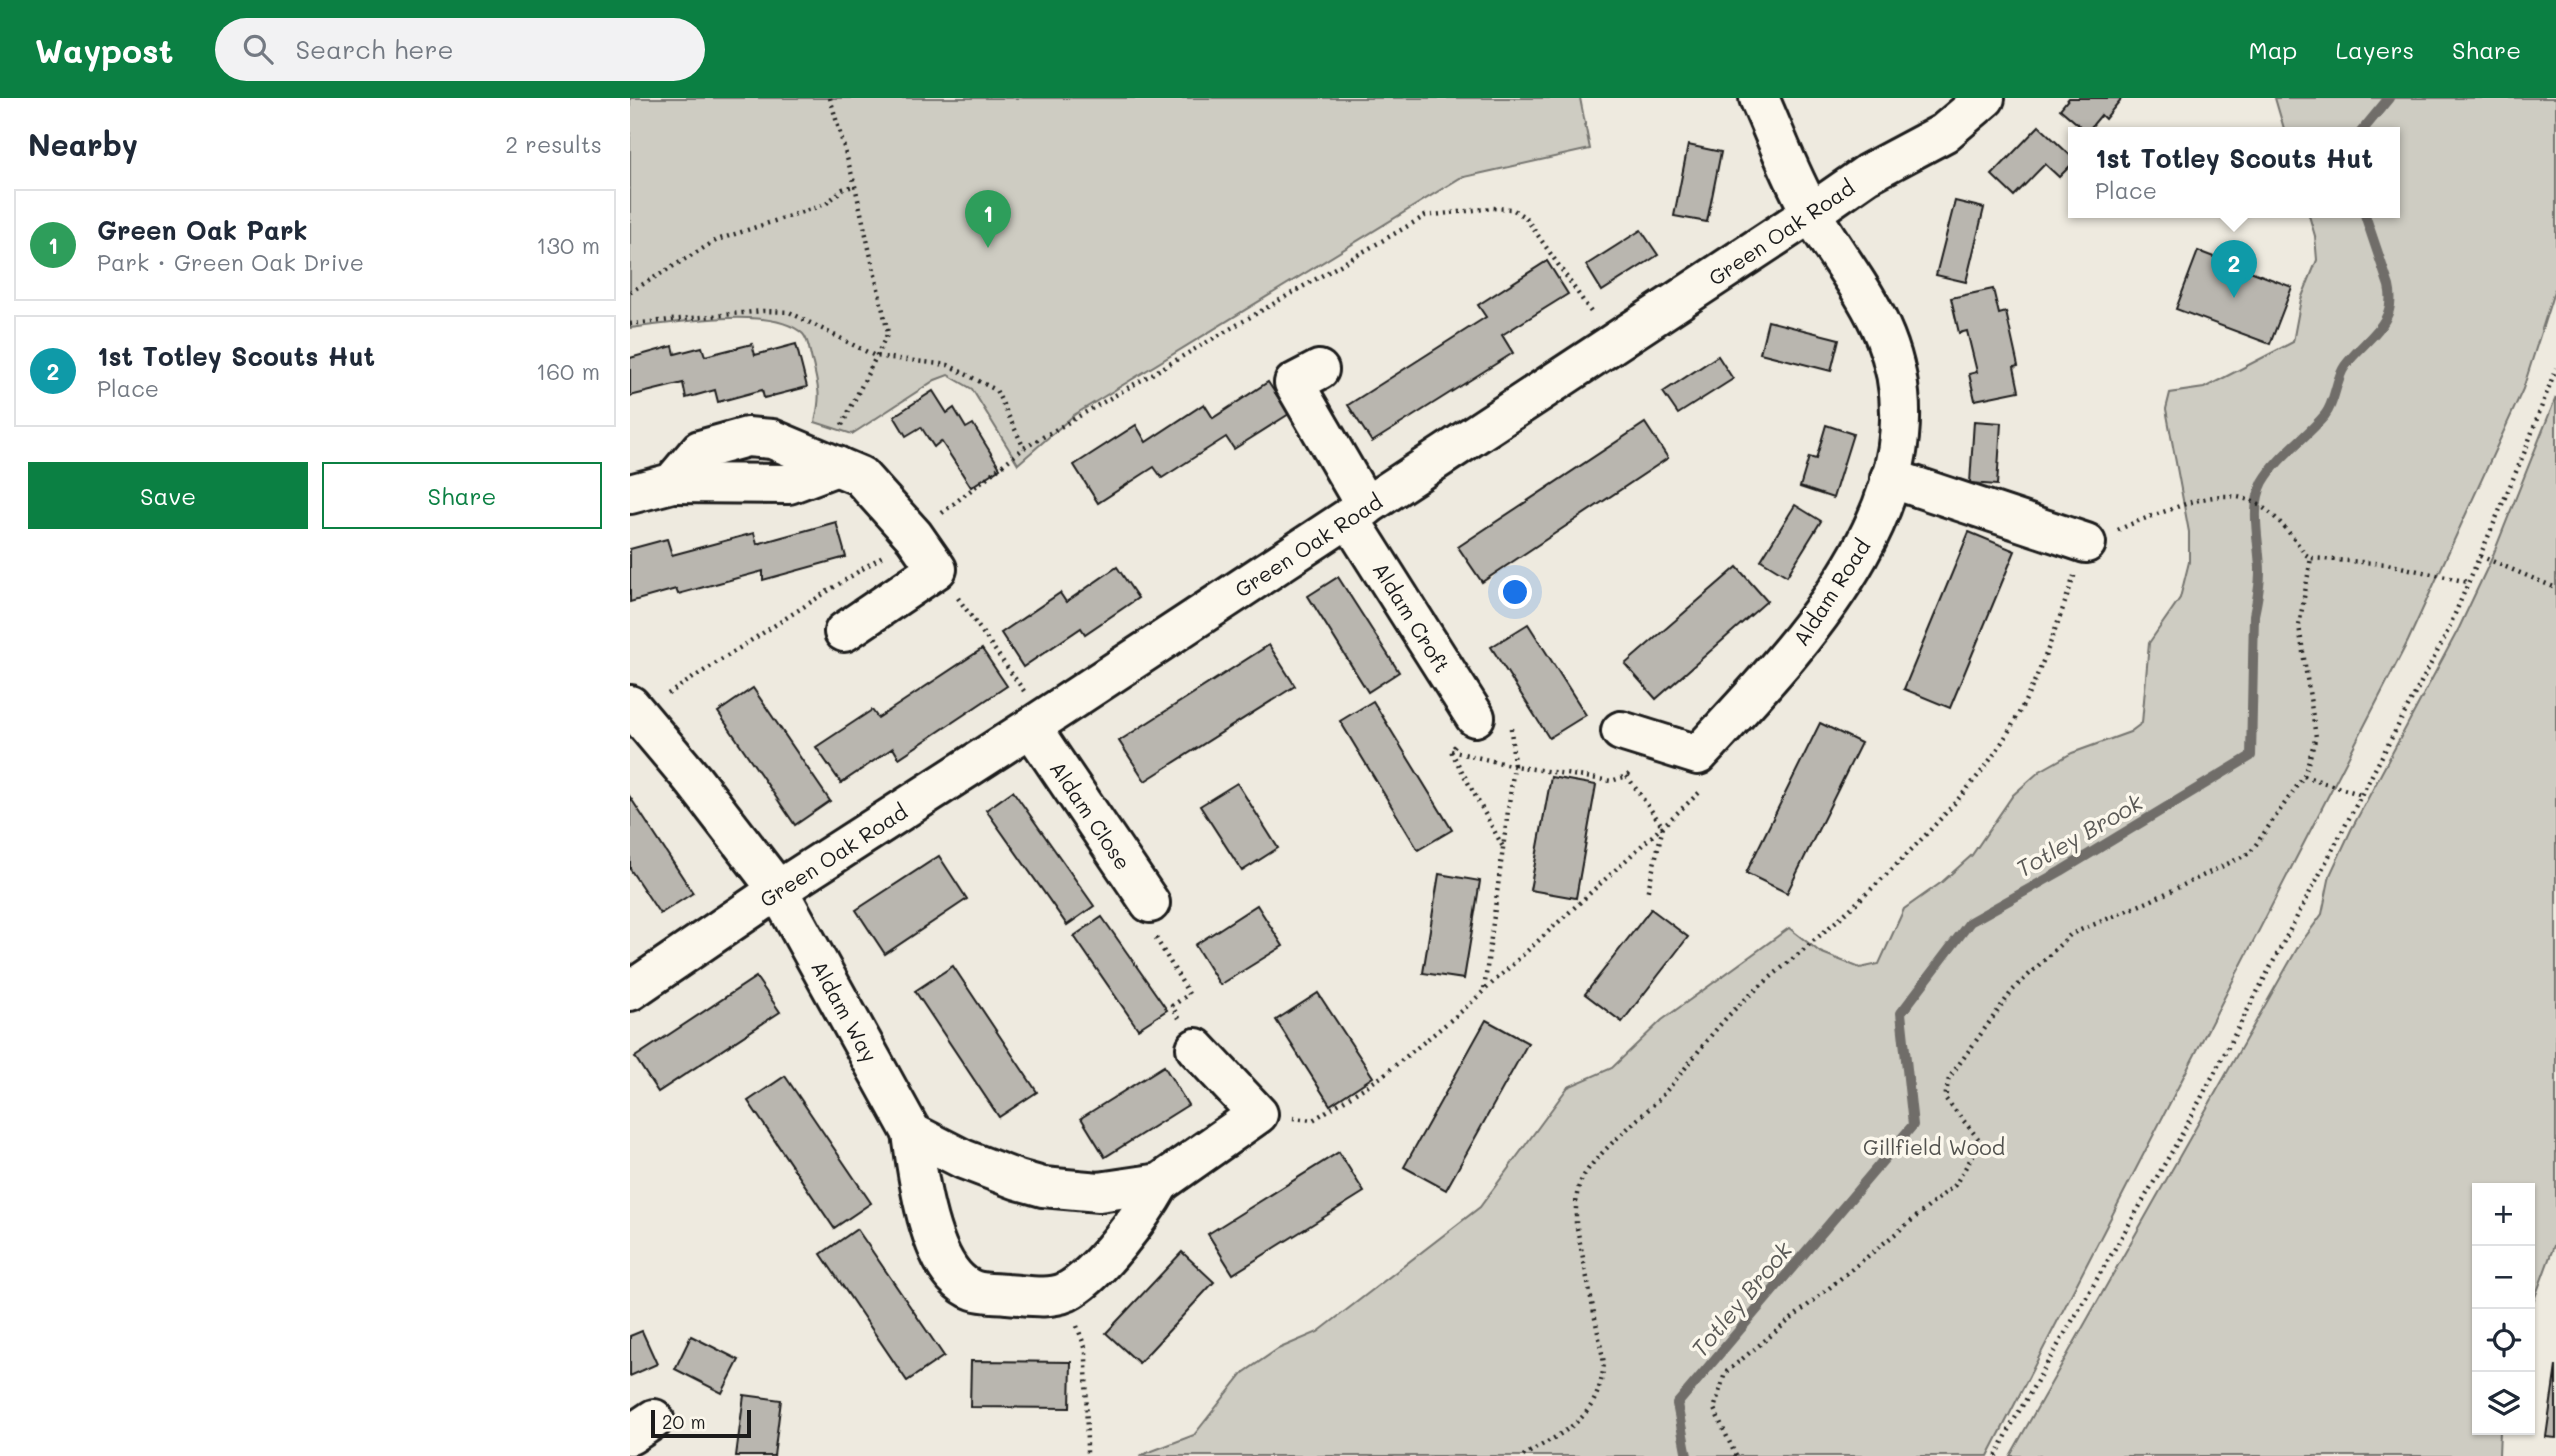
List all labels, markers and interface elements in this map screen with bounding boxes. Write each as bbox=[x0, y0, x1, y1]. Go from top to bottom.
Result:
search box bbox=[215, 18, 705, 81]
text: Waypost bbox=[35, 28, 173, 71]
icon: search bbox=[239, 30, 277, 68]
text: Search here bbox=[295, 32, 454, 66]
text: Map bbox=[2249, 34, 2297, 65]
text: Layers bbox=[2335, 34, 2414, 65]
text: Share bbox=[2452, 34, 2521, 65]
text: Nearby bbox=[28, 124, 138, 164]
popup bbox=[2068, 127, 2400, 218]
text: 2 results bbox=[505, 129, 602, 159]
text: 1st Totley Scouts Hut bbox=[2095, 141, 2373, 175]
street label: Green Oak Road bbox=[1703, 173, 1859, 291]
text: Place bbox=[2095, 175, 2157, 205]
pin: 1 bbox=[965, 190, 1011, 248]
text: Green Oak Park bbox=[97, 213, 308, 247]
text: 1 bbox=[48, 230, 58, 260]
text: 130 m bbox=[536, 230, 600, 260]
pin: 2 bbox=[2211, 240, 2257, 298]
text: Park · Green Oak Drive bbox=[97, 247, 364, 277]
text: 1st Totley Scouts Hut bbox=[97, 339, 375, 373]
text: 2 bbox=[47, 356, 59, 386]
text: 160 m bbox=[536, 356, 600, 386]
text: Place bbox=[97, 373, 159, 403]
button: Save bbox=[28, 462, 308, 529]
button: Share bbox=[322, 462, 602, 529]
street label: Green Oak Road bbox=[1229, 487, 1387, 603]
street label: Aldam Road bbox=[1786, 534, 1876, 650]
street label: Aldam Croft bbox=[1367, 557, 1457, 677]
your location bbox=[1498, 575, 1532, 609]
street label: Aldam Close bbox=[1045, 755, 1137, 875]
water label: Totley Brook bbox=[2010, 786, 2148, 883]
street label: Green Oak Road bbox=[754, 797, 912, 913]
street label: Aldam Way bbox=[806, 955, 884, 1067]
park label: Gillfield Wood bbox=[1863, 1133, 2005, 1160]
map controls bbox=[2472, 1183, 2535, 1435]
button: + bbox=[2472, 1183, 2535, 1246]
water label: Totley Brook bbox=[1684, 1235, 1798, 1363]
button: − bbox=[2472, 1246, 2535, 1309]
button: locate bbox=[2472, 1309, 2535, 1372]
button: layers bbox=[2472, 1372, 2535, 1435]
scale bar bbox=[651, 1407, 751, 1439]
text: 20 m bbox=[662, 1409, 706, 1434]

